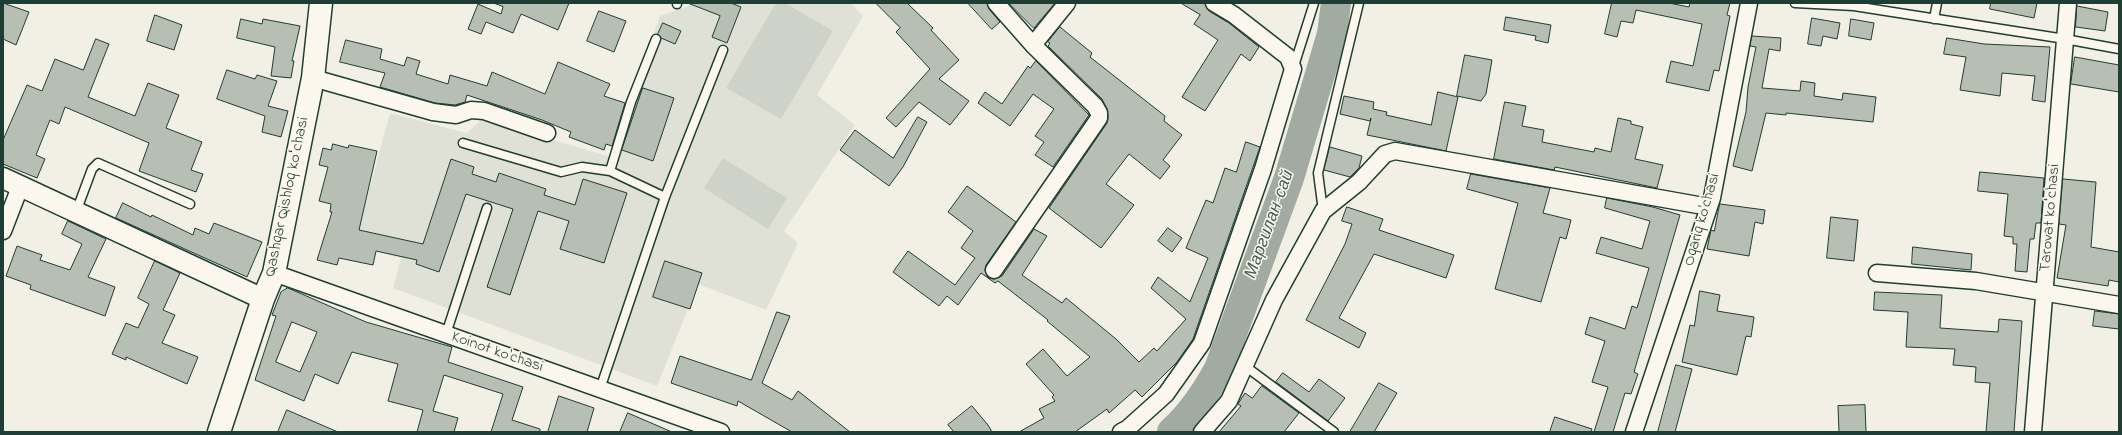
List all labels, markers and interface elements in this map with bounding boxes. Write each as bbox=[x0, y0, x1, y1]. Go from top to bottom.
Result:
street label: Qashqar Qishloq koʻchasi bbox=[262, 115, 314, 279]
street label: Tarovat koʻchasi bbox=[2037, 163, 2065, 273]
water label: Маргилан-сай bbox=[1242, 168, 1300, 282]
street label: Oqariq ko'chasi bbox=[1681, 171, 1725, 269]
street label: Koinot ko'chasi bbox=[449, 328, 545, 378]

